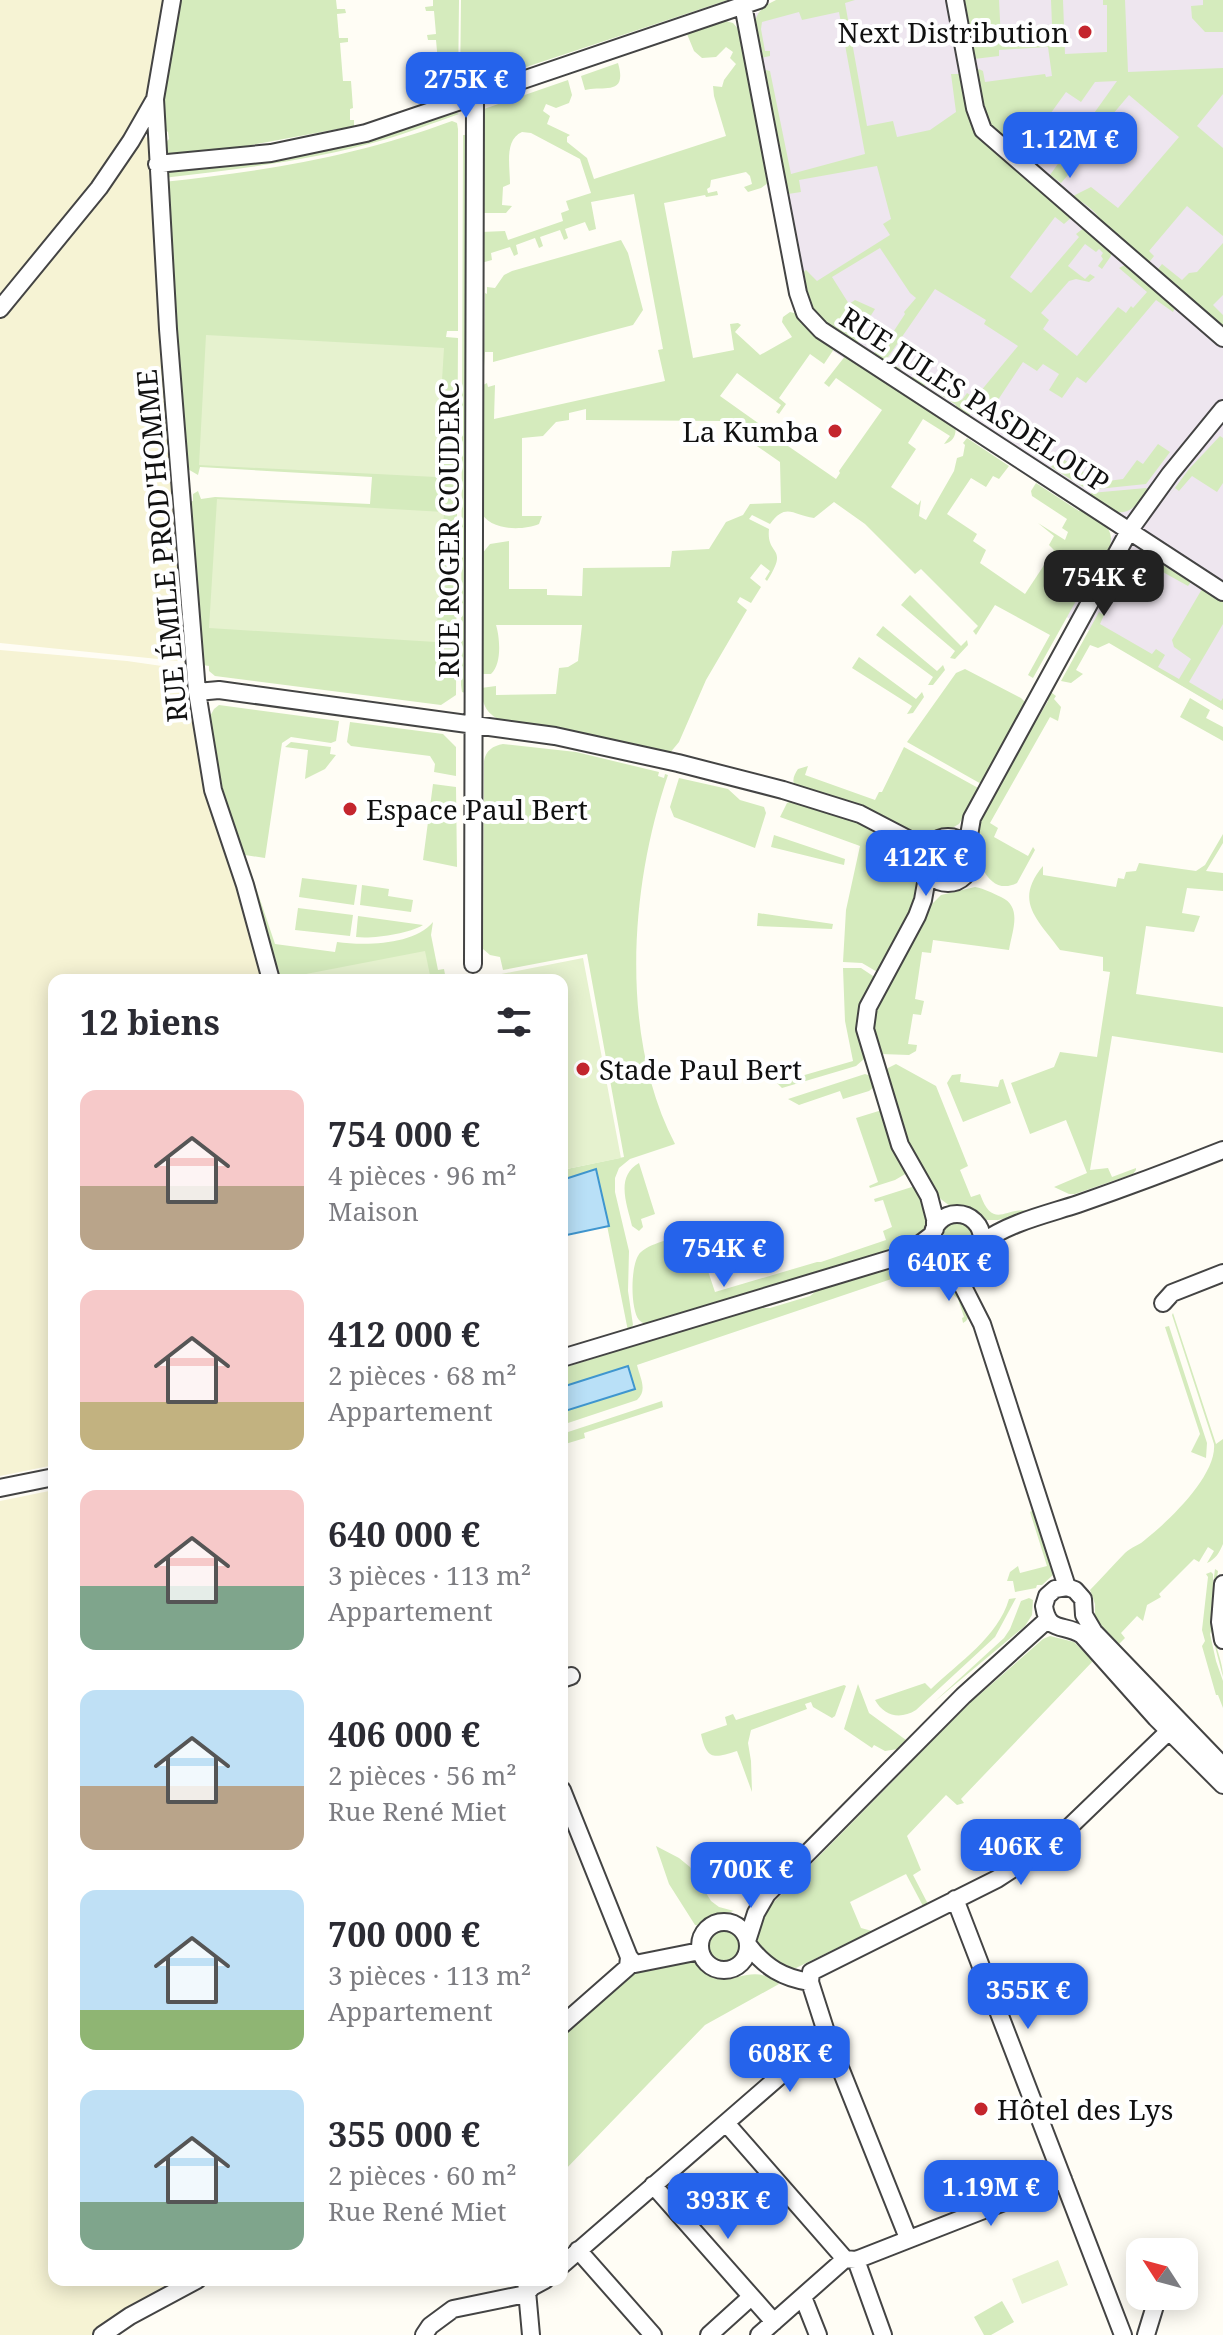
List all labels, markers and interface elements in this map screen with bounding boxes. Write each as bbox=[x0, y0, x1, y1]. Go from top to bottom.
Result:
place label: Next Distribution bbox=[837, 13, 1069, 51]
marker: Next Distribution bbox=[1076, 23, 1094, 41]
pin: 275K € bbox=[401, 52, 531, 120]
text: 275K € bbox=[424, 60, 508, 96]
pin: 1.12M € bbox=[996, 112, 1144, 180]
text: 1.12M € bbox=[1021, 120, 1119, 156]
street label: RUE JULES PASDELOUP bbox=[833, 298, 1117, 500]
street label: RUE ÉMILE PROD'HOMME bbox=[127, 368, 195, 724]
street label: RUE ROGER COUDERC bbox=[429, 382, 467, 678]
place label: La Kumba bbox=[682, 412, 819, 450]
marker: La Kumba bbox=[826, 422, 844, 440]
pin: 754K € bbox=[1039, 550, 1169, 618]
text: 754K € bbox=[1062, 558, 1146, 594]
place label: Espace Paul Bert bbox=[366, 790, 588, 828]
marker: Espace Paul Bert bbox=[341, 800, 359, 818]
pin: 412K € bbox=[861, 830, 991, 898]
text: 412K € bbox=[884, 838, 968, 874]
text: 12 biens bbox=[80, 999, 220, 1045]
icon: filters bbox=[492, 1000, 536, 1044]
place label: Stade Paul Bert bbox=[599, 1050, 802, 1088]
marker: Stade Paul Bert bbox=[574, 1060, 592, 1078]
text: 754 000 € bbox=[328, 1111, 480, 1157]
icon: home bbox=[144, 1122, 240, 1218]
text: 4 pièces · 96 m² bbox=[328, 1157, 517, 1193]
text: Maison bbox=[328, 1193, 419, 1229]
pin: 754K € bbox=[659, 1221, 789, 1289]
text: 754K € bbox=[682, 1229, 766, 1265]
pin: 640K € bbox=[884, 1235, 1014, 1303]
text: 640K € bbox=[907, 1243, 991, 1279]
text: 412 000 € bbox=[328, 1311, 480, 1357]
icon: home bbox=[144, 1322, 240, 1418]
text: 2 pièces · 68 m² bbox=[328, 1357, 517, 1393]
text: Appartement bbox=[328, 1393, 493, 1429]
text: 640 000 € bbox=[328, 1511, 480, 1557]
icon: home bbox=[144, 1522, 240, 1618]
text: 3 pièces · 113 m² bbox=[328, 1557, 531, 1593]
text: Appartement bbox=[328, 1593, 493, 1629]
text: 406 000 € bbox=[328, 1711, 480, 1757]
icon: home bbox=[144, 1722, 240, 1818]
text: 2 pièces · 56 m² bbox=[328, 1757, 517, 1793]
text: Rue René Miet bbox=[328, 1793, 506, 1829]
pin: 406K € bbox=[956, 1819, 1086, 1887]
text: 406K € bbox=[979, 1827, 1063, 1863]
pin: 700K € bbox=[686, 1842, 816, 1910]
text: 700K € bbox=[709, 1850, 793, 1886]
text: 700 000 € bbox=[328, 1911, 480, 1957]
icon: home bbox=[144, 1922, 240, 2018]
text: 3 pièces · 113 m² bbox=[328, 1957, 531, 1993]
pin: 355K € bbox=[963, 1963, 1093, 2031]
text: 355K € bbox=[986, 1971, 1070, 2007]
text: Appartement bbox=[328, 1993, 493, 2029]
pin: 608K € bbox=[725, 2026, 855, 2094]
text: 608K € bbox=[748, 2034, 832, 2070]
place label: Hôtel des Lys bbox=[997, 2090, 1173, 2128]
marker: Hôtel des Lys bbox=[972, 2100, 990, 2118]
text: 355 000 € bbox=[328, 2111, 480, 2157]
icon: home bbox=[144, 2122, 240, 2218]
text: 2 pièces · 60 m² bbox=[328, 2157, 517, 2193]
pin: 1.19M € bbox=[917, 2160, 1065, 2228]
text: 1.19M € bbox=[942, 2168, 1040, 2204]
pin: 393K € bbox=[663, 2173, 793, 2241]
text: 393K € bbox=[686, 2181, 770, 2217]
text: Rue René Miet bbox=[328, 2193, 506, 2229]
north arrow bbox=[1126, 2238, 1198, 2310]
map controls bbox=[1126, 2238, 1198, 2310]

